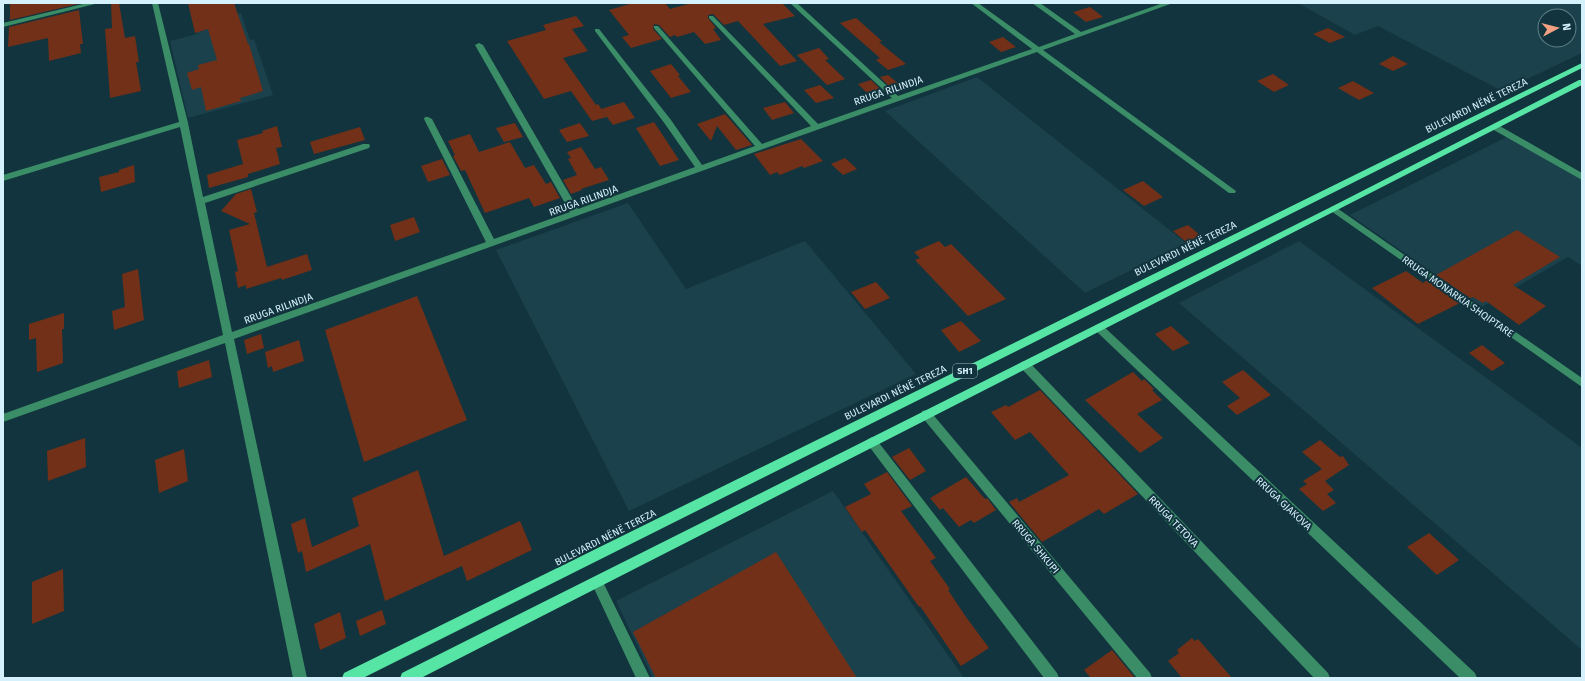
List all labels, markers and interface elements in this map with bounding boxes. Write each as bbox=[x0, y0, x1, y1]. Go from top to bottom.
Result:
north arrow bbox=[1537, 8, 1577, 48]
text: N bbox=[1560, 22, 1573, 31]
street label: RRUGA RILINDJA bbox=[852, 73, 925, 108]
street label: BULEVARDI NËNË TEREZA bbox=[1423, 74, 1530, 136]
street label: RRUGA RILINDJA bbox=[547, 183, 620, 219]
street label: BULEVARDI NËNË TEREZA bbox=[1132, 217, 1239, 279]
street label: RRUGA MONARKIA SHQIPTARE bbox=[1399, 254, 1515, 340]
street label: RRUGA RILINDJA bbox=[242, 291, 315, 327]
street label: BULEVARDI NËNË TEREZA bbox=[842, 361, 949, 423]
road number: SH1 bbox=[953, 364, 977, 378]
street label: RRUGA GJAKOVA bbox=[1253, 475, 1314, 533]
street label: RRUGA TETOVA bbox=[1146, 494, 1201, 550]
street label: BULEVARDI NËNË TEREZA bbox=[552, 505, 658, 569]
street label: RRUGA SHKUPI bbox=[1009, 517, 1061, 576]

